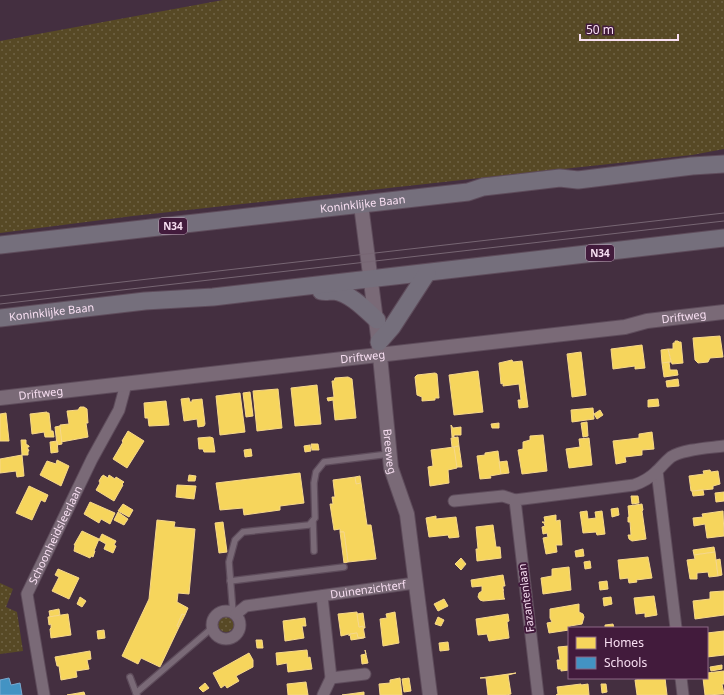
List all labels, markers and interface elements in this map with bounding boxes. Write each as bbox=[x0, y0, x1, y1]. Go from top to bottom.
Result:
scale bar bbox=[580, 16, 678, 42]
text: 50 m bbox=[586, 21, 614, 38]
street label: Koninklijke Baan bbox=[319, 191, 406, 216]
road number: N34 bbox=[159, 218, 187, 234]
road number: N34 bbox=[586, 245, 614, 261]
street label: Koninklijke Baan bbox=[8, 299, 95, 324]
street label: Driftweg bbox=[661, 306, 707, 326]
street label: Driftweg bbox=[339, 346, 386, 366]
street label: Driftweg bbox=[18, 383, 64, 403]
street label: Breeweg bbox=[380, 428, 401, 476]
street label: Schoonheidsleerlaan bbox=[25, 483, 85, 587]
street label: Fazantenlaan bbox=[514, 563, 537, 633]
street label: Duinenzichterf bbox=[329, 576, 408, 601]
legend bbox=[568, 627, 708, 679]
text: Homes bbox=[604, 634, 644, 651]
text: Schools bbox=[604, 654, 647, 671]

